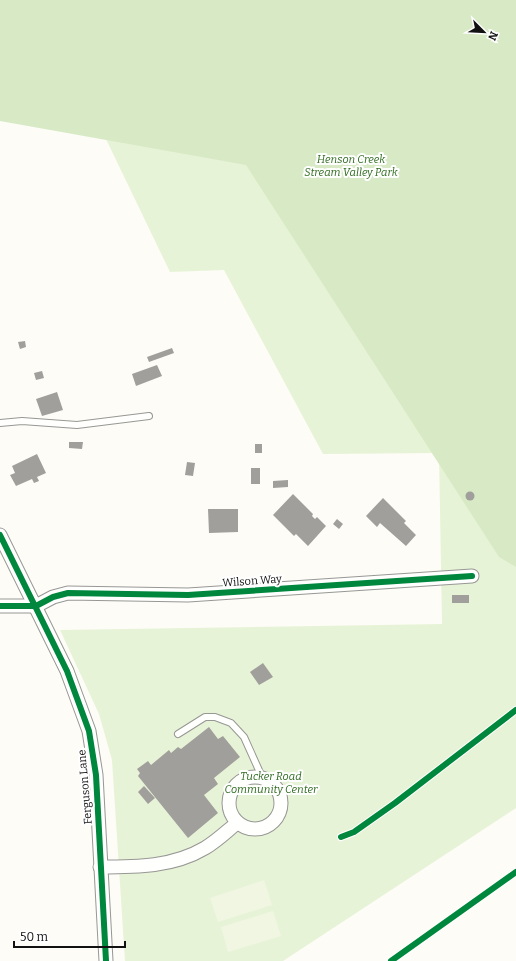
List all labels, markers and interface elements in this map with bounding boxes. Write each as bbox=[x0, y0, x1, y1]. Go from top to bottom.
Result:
north arrow bbox=[464, 12, 504, 52]
text: N bbox=[485, 29, 500, 43]
park label: Henson Creek Stream Valley Park bbox=[304, 153, 399, 179]
street label: Wilson Way bbox=[222, 572, 282, 590]
street label: Ferguson Lane bbox=[75, 749, 95, 825]
park label: Tucker Road Community Center bbox=[225, 770, 318, 796]
scale bar bbox=[14, 923, 125, 949]
text: 50 m bbox=[20, 930, 49, 944]

